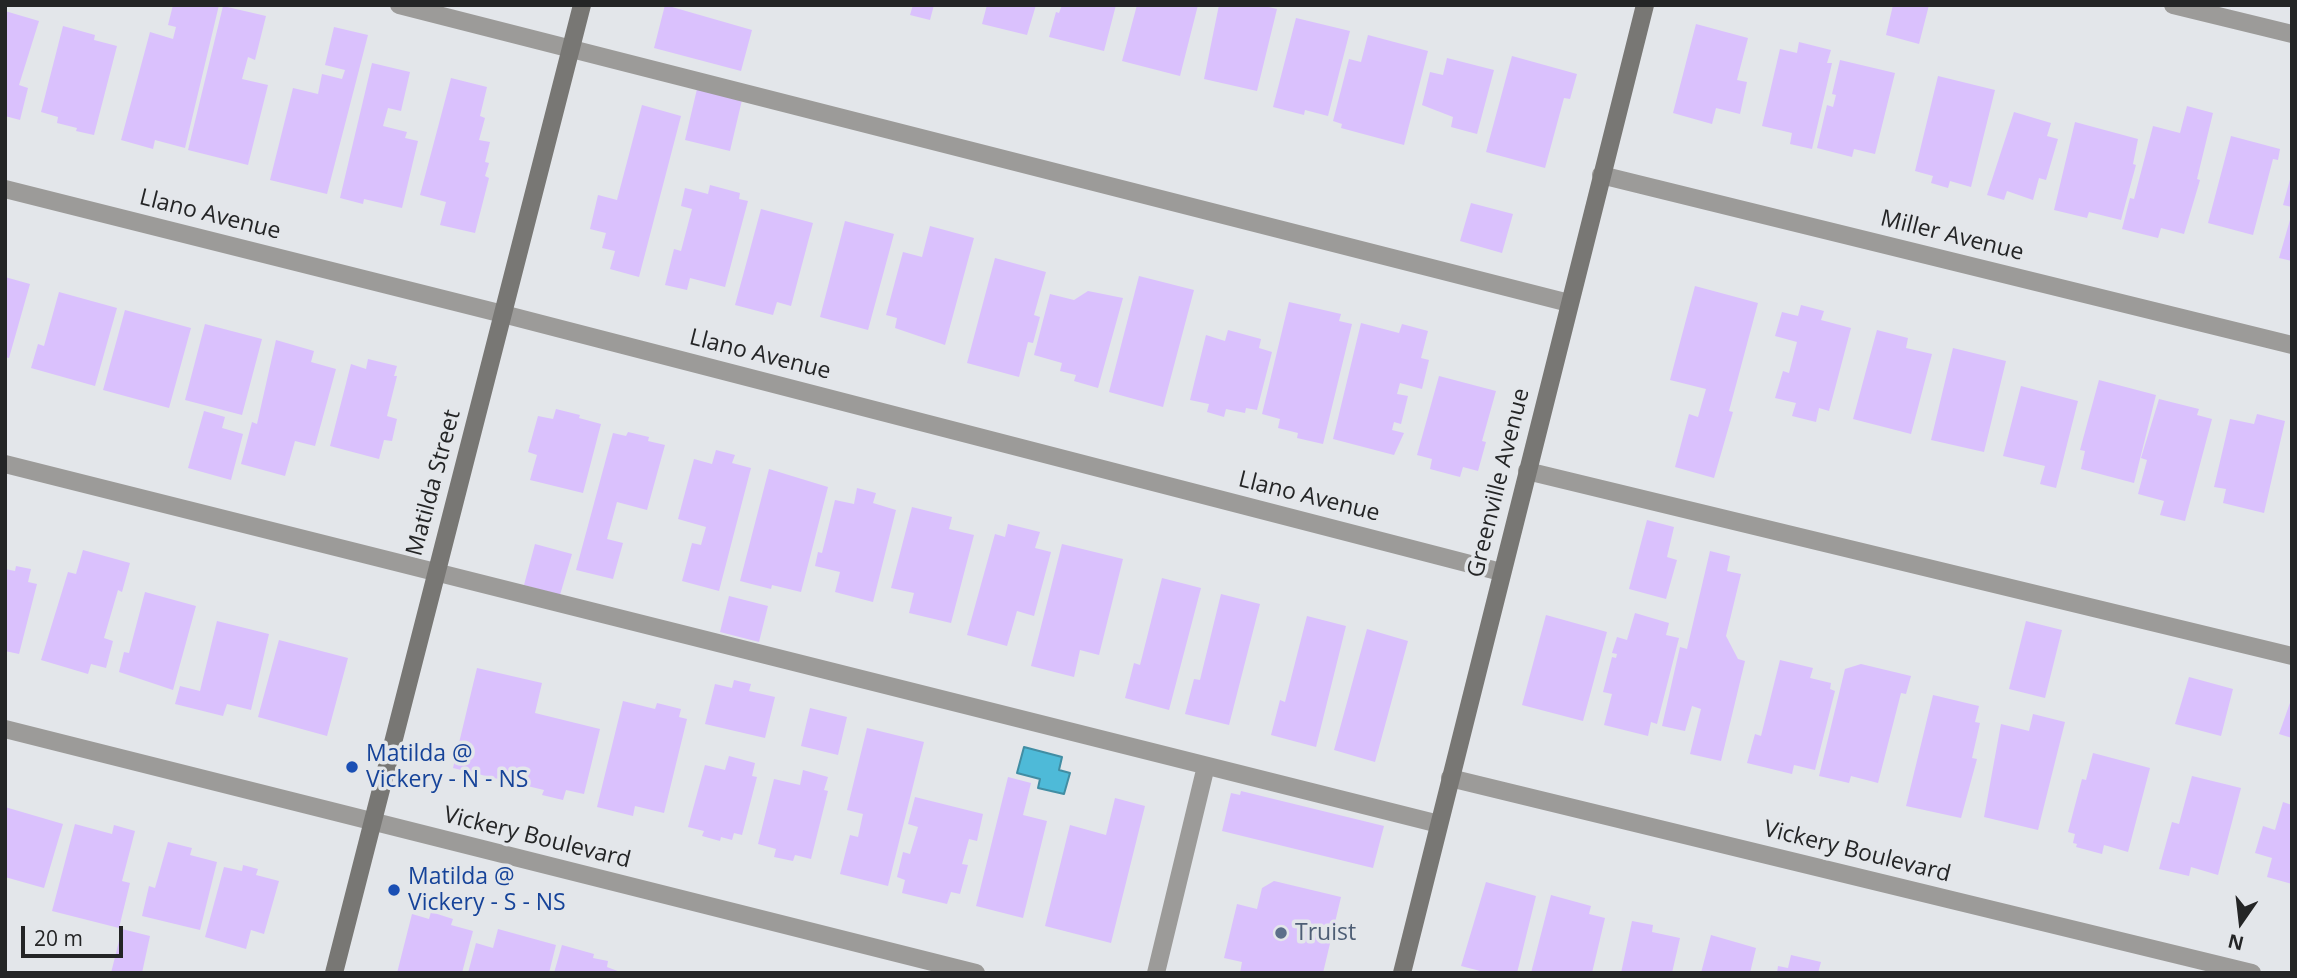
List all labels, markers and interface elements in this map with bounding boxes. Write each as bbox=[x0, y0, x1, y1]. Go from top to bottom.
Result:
street label: Llano Avenue bbox=[137, 184, 283, 246]
street label: Miller Avenue bbox=[1878, 205, 2026, 267]
street label: Llano Avenue bbox=[687, 324, 833, 386]
street label: Greenville Avenue bbox=[1462, 386, 1536, 580]
street label: Matilda Street bbox=[401, 407, 467, 559]
street label: Llano Avenue bbox=[1236, 466, 1382, 528]
place label: Matilda @ Vickery - N - NS bbox=[366, 740, 528, 794]
marker: Matilda @ Vickery - N - NS bbox=[344, 759, 360, 775]
street label: Vickery Boulevard bbox=[441, 801, 633, 875]
street label: Vickery Boulevard bbox=[1761, 815, 1953, 889]
place label: Matilda @ Vickery - S - NS bbox=[408, 863, 566, 917]
marker: Matilda @ Vickery - S - NS bbox=[386, 882, 402, 898]
north arrow bbox=[2206, 887, 2276, 957]
scale bar bbox=[24, 912, 126, 956]
place label: Truist bbox=[1295, 919, 1356, 947]
text: 20 m bbox=[34, 924, 83, 952]
marker: Truist bbox=[1273, 925, 1289, 941]
text: N bbox=[2225, 928, 2247, 957]

